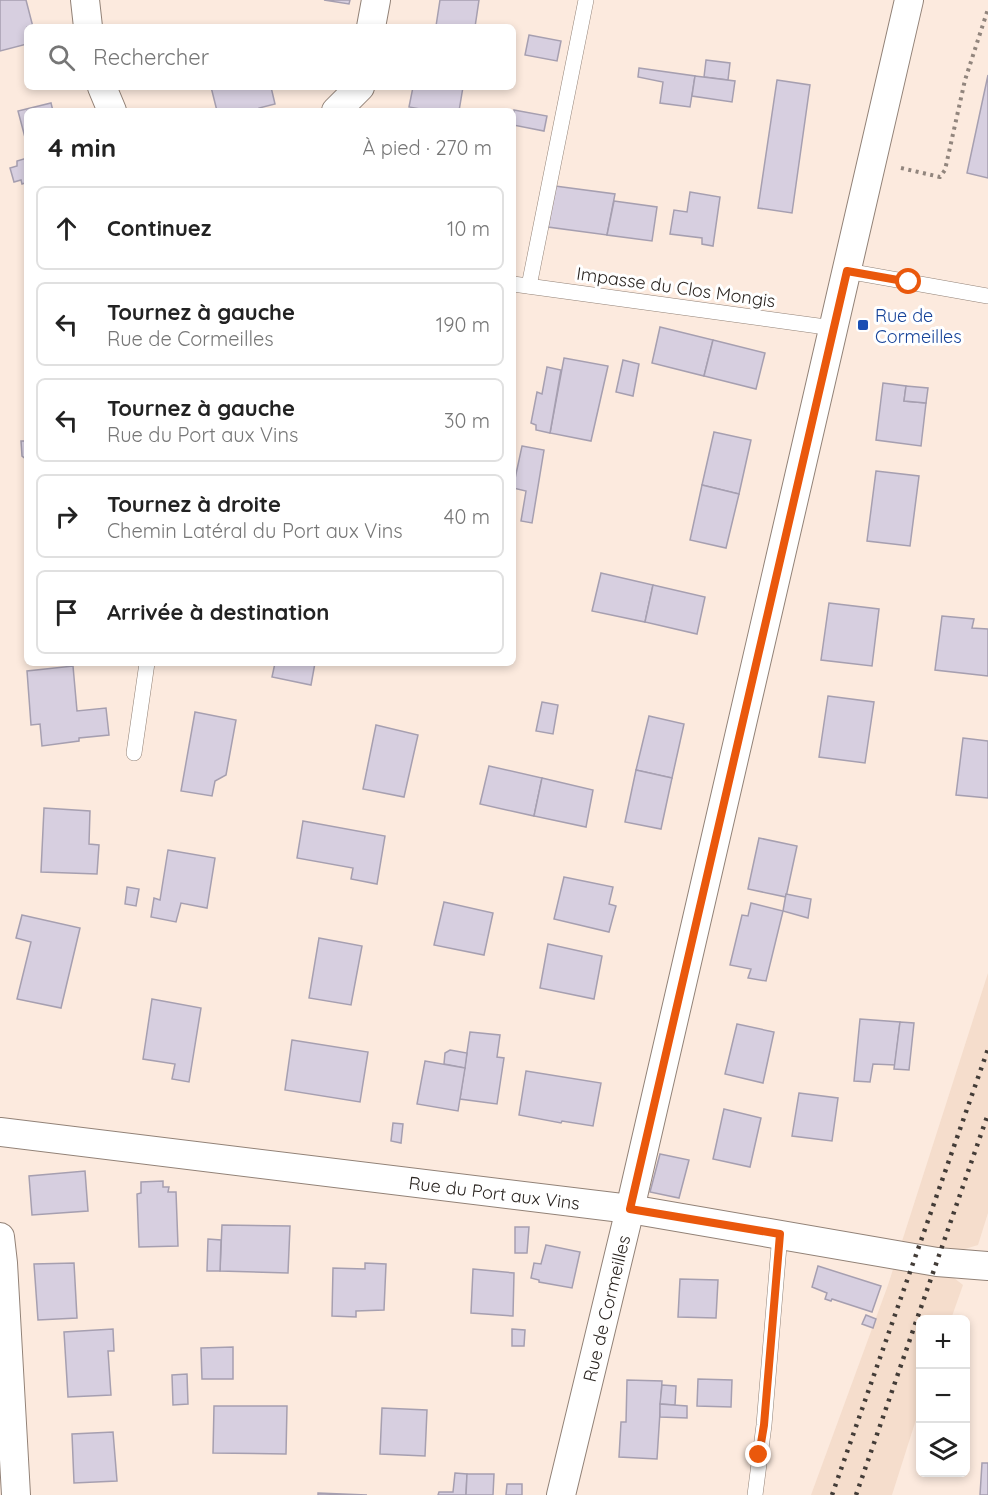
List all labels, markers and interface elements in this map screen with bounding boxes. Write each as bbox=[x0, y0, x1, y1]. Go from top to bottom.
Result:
search box bbox=[24, 24, 516, 90]
icon: search bbox=[45, 41, 78, 74]
text: Rechercher bbox=[93, 43, 209, 71]
text: 4 min bbox=[48, 131, 116, 164]
text: À pied · 270 m bbox=[362, 135, 492, 160]
icon: ahead bbox=[50, 212, 83, 245]
text: Continuez bbox=[107, 214, 211, 242]
text: 10 m bbox=[447, 216, 490, 241]
street label: Impasse du Clos Mongis bbox=[575, 262, 777, 312]
route start bbox=[895, 268, 921, 294]
text: Tournez à gauche bbox=[107, 298, 295, 326]
place label: Rue de Cormeilles bbox=[875, 304, 962, 348]
icon: left bbox=[50, 308, 83, 341]
text: 190 m bbox=[436, 312, 490, 337]
marker: Rue de Cormeilles bbox=[856, 318, 870, 332]
text: Rue de Cormeilles bbox=[107, 326, 274, 351]
text: Tournez à gauche bbox=[107, 394, 295, 422]
icon: left bbox=[50, 404, 83, 437]
text: 30 m bbox=[444, 408, 490, 433]
text: Rue du Port aux Vins bbox=[107, 422, 298, 447]
text: Tournez à droite bbox=[107, 490, 281, 518]
icon: right bbox=[50, 500, 83, 533]
text: 40 m bbox=[444, 504, 490, 529]
text: Chemin Latéral du Port aux Vins bbox=[107, 518, 403, 543]
icon: arrive bbox=[50, 596, 83, 629]
text: Arrivée à destination bbox=[107, 598, 329, 626]
street label: Rue du Port aux Vins bbox=[407, 1171, 581, 1214]
street label: Rue de Cormeilles bbox=[577, 1233, 635, 1384]
map controls bbox=[916, 1315, 970, 1477]
button: + bbox=[916, 1315, 970, 1369]
button: − bbox=[916, 1369, 970, 1423]
button: layers bbox=[916, 1423, 970, 1477]
route end bbox=[745, 1441, 771, 1467]

